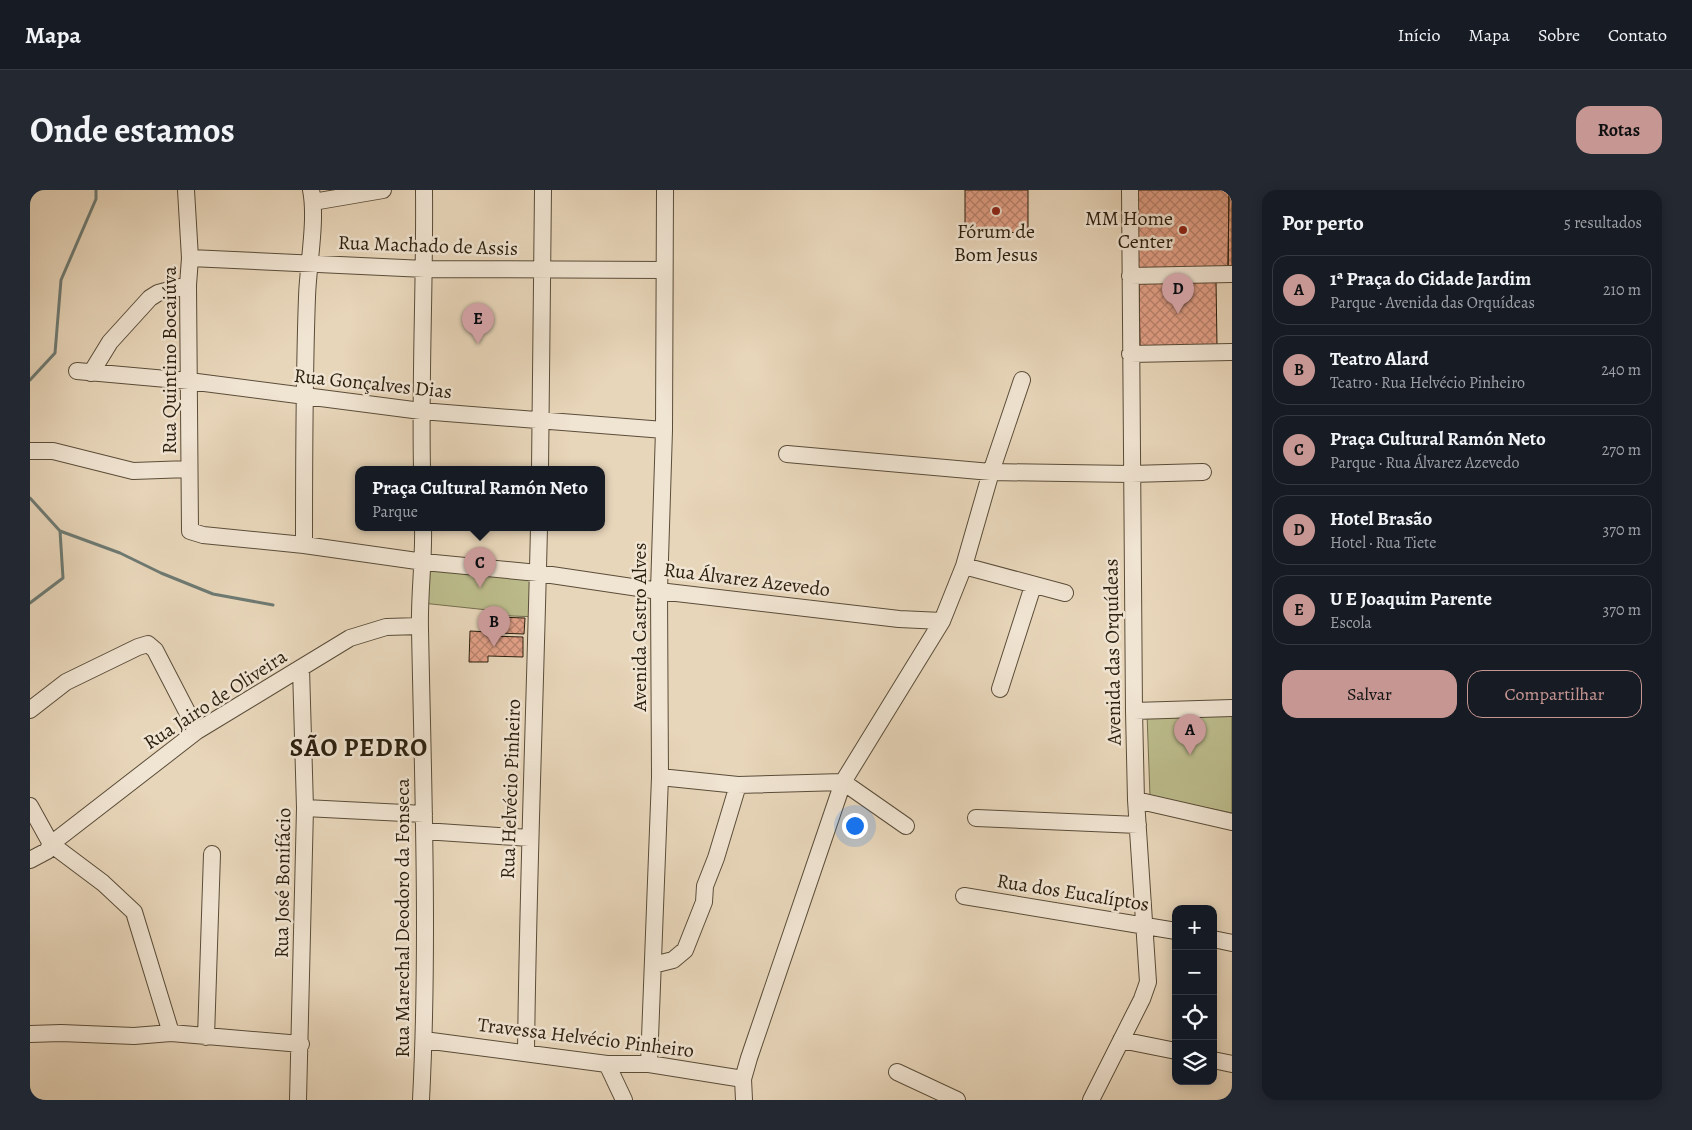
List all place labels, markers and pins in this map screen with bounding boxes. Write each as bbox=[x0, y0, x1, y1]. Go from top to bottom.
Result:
marker: Fórum de Bom Jesus bbox=[990, 205, 1002, 217]
place label: MM Home Center bbox=[1085, 205, 1173, 255]
place label: Fórum de Bom Jesus bbox=[954, 218, 1038, 268]
marker: MM Home Center bbox=[1177, 224, 1189, 236]
pin: D bbox=[1162, 273, 1194, 314]
pin: E bbox=[462, 303, 494, 344]
pin: C bbox=[464, 547, 496, 588]
pin: B bbox=[478, 606, 510, 647]
pin: A bbox=[1174, 714, 1206, 755]

